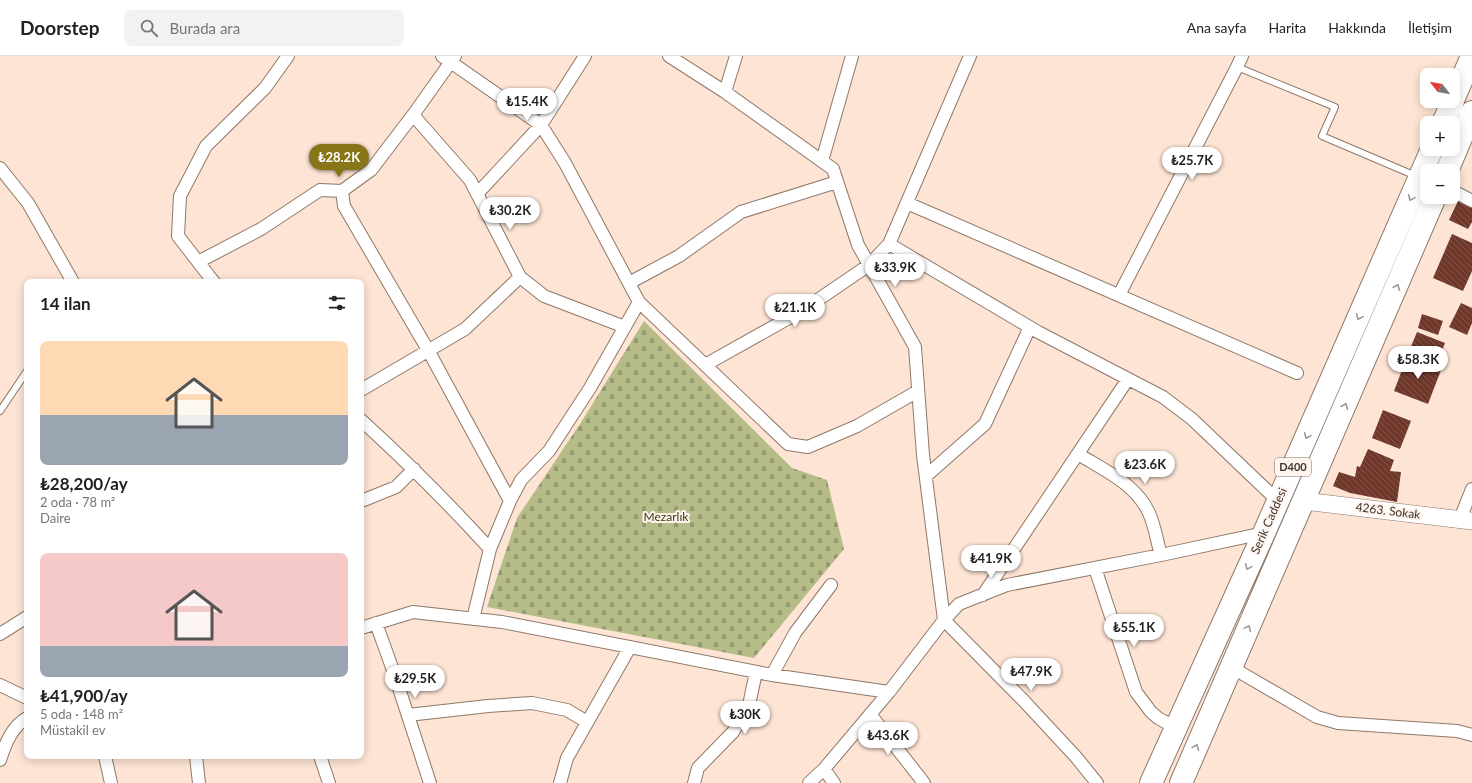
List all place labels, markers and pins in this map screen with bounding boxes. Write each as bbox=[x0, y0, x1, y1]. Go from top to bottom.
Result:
pin: ₺15.4K bbox=[494, 88, 560, 122]
pin: ₺28.2K bbox=[306, 144, 372, 178]
pin: ₺25.7K bbox=[1159, 147, 1225, 181]
pin: ₺30.2K bbox=[477, 197, 543, 231]
pin: ₺33.9K bbox=[862, 254, 928, 288]
pin: ₺21.1K bbox=[762, 294, 828, 328]
pin: ₺58.3K bbox=[1385, 346, 1451, 380]
pin: ₺23.6K bbox=[1112, 451, 1178, 485]
pin: ₺41.9K bbox=[958, 545, 1024, 579]
pin: ₺55.1K bbox=[1101, 614, 1167, 648]
pin: ₺47.9K bbox=[998, 658, 1064, 692]
pin: ₺29.5K bbox=[382, 665, 448, 699]
pin: ₺30K bbox=[721, 701, 769, 735]
pin: ₺43.6K bbox=[855, 722, 921, 756]

